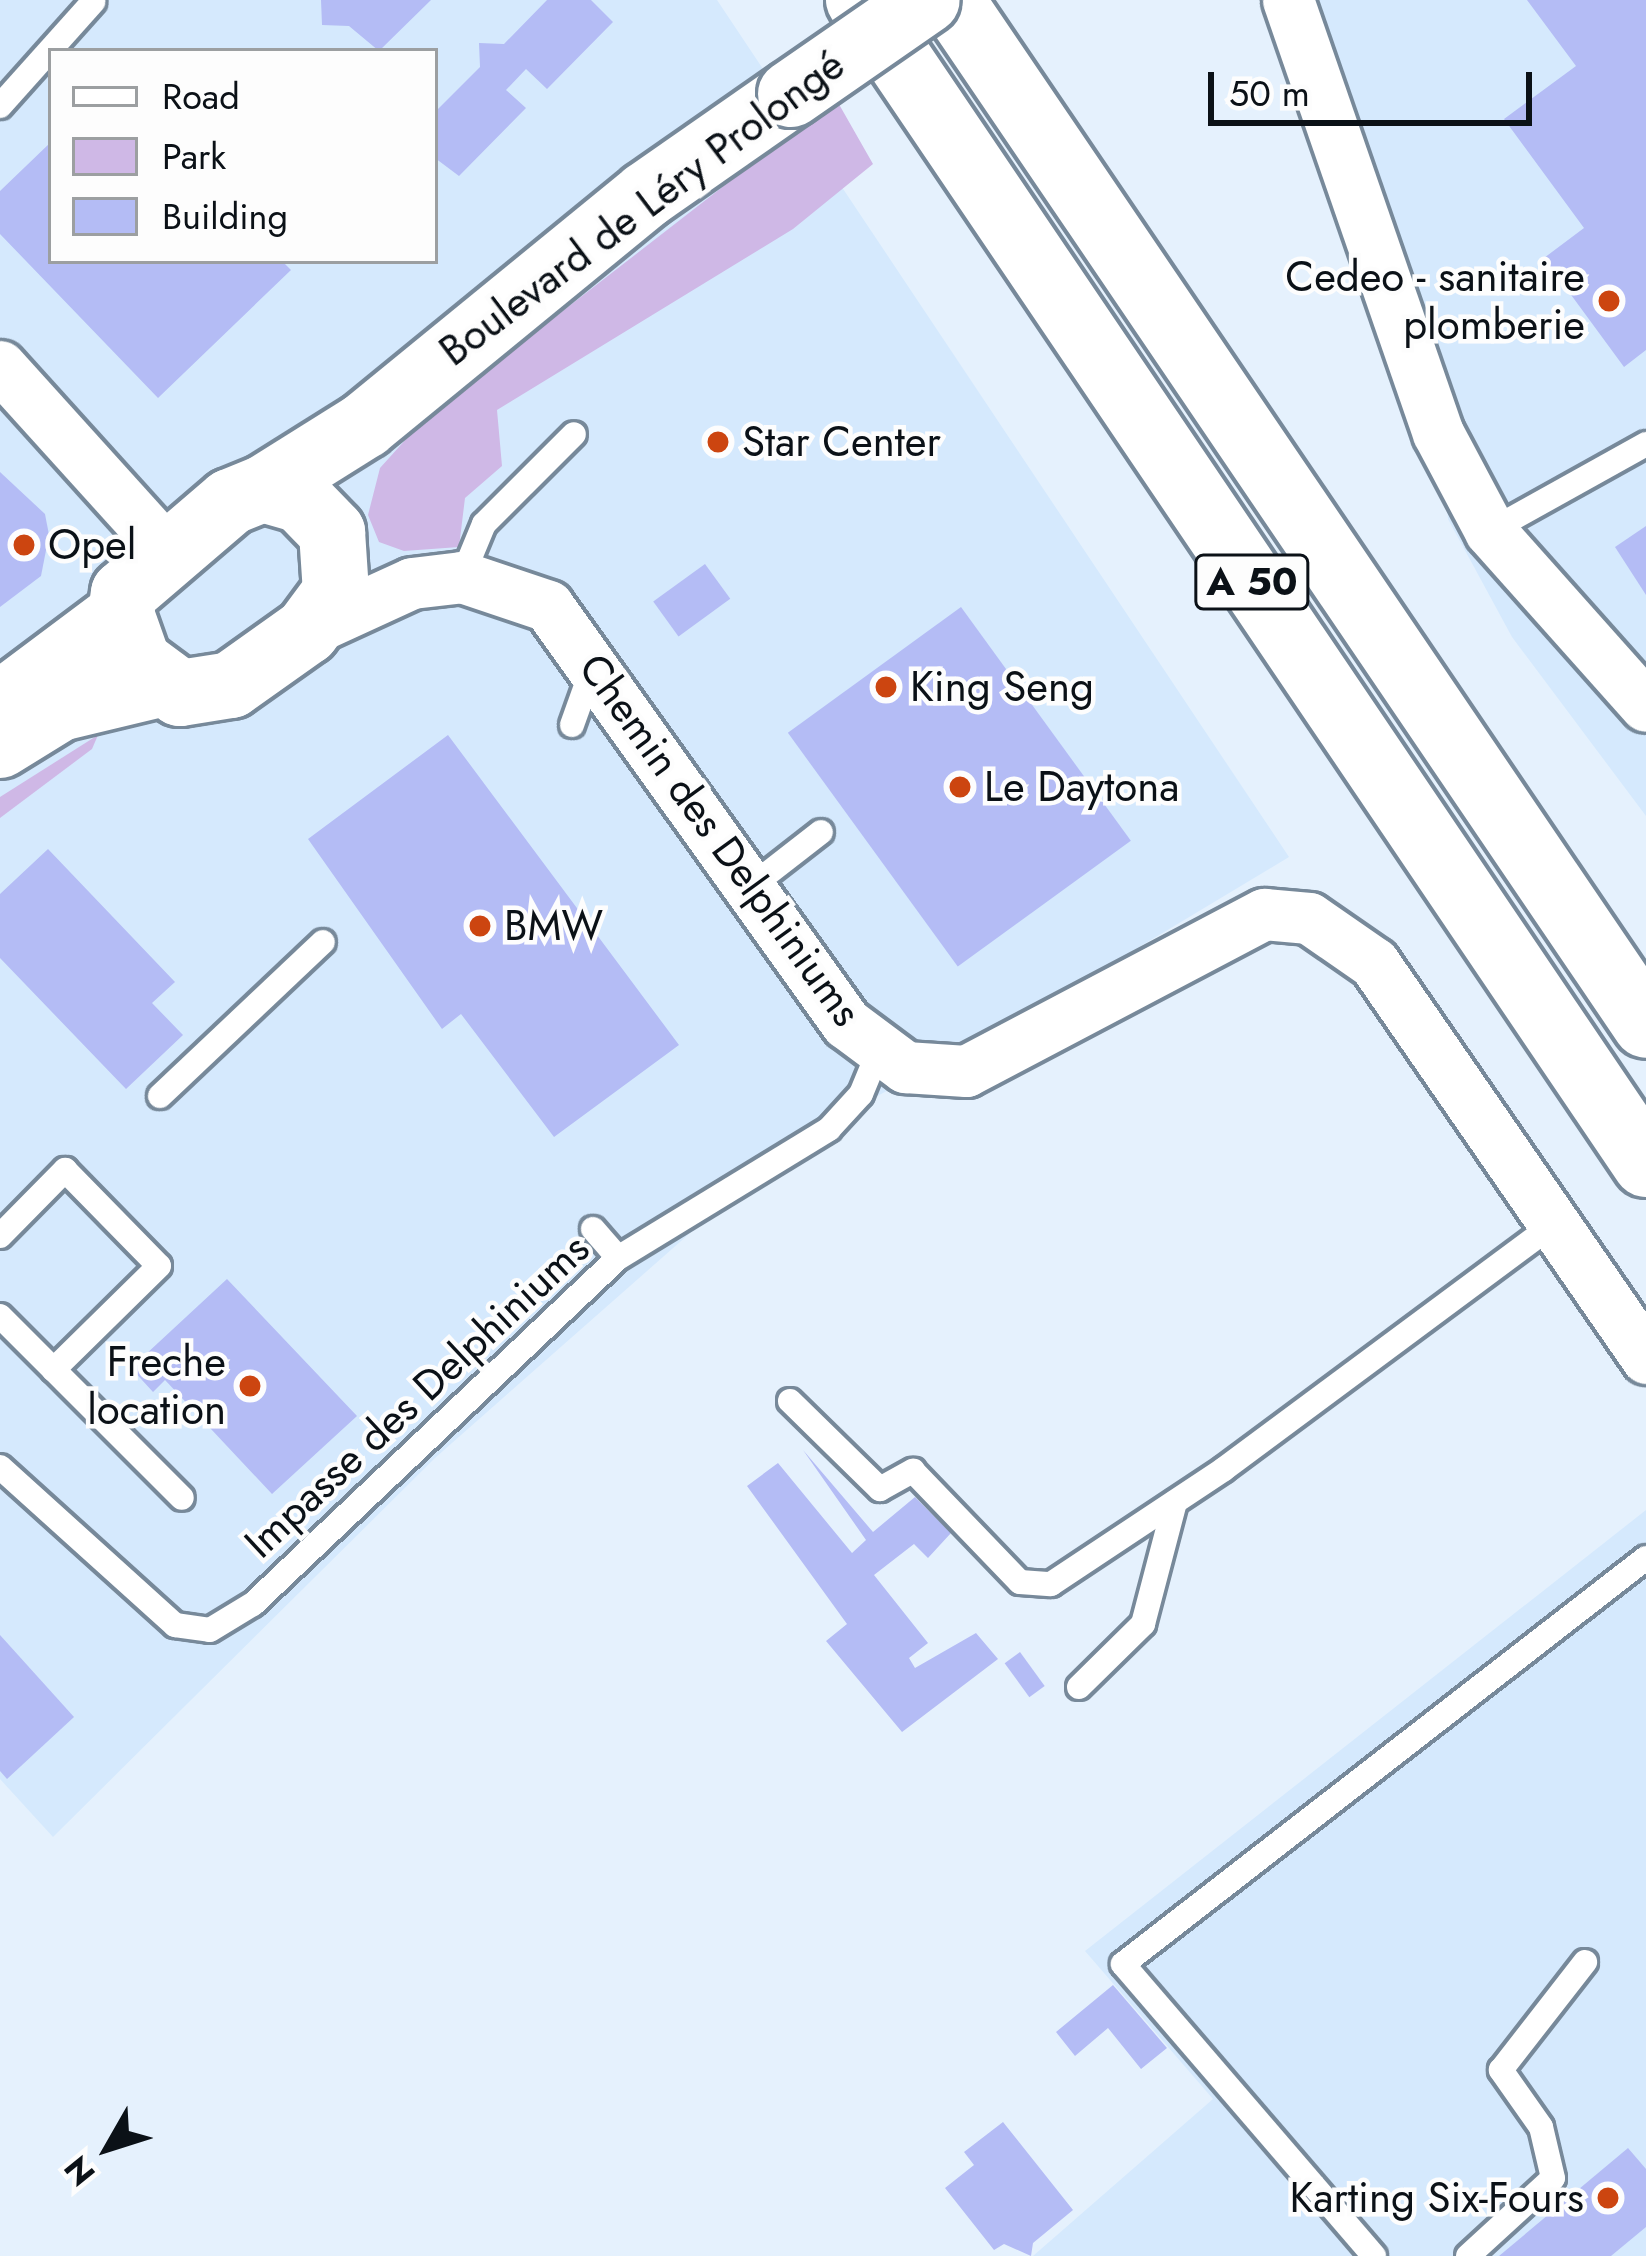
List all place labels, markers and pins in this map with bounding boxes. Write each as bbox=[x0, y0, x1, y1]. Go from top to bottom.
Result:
place label: Cedeo - sanitaire plomberie bbox=[1285, 252, 1585, 350]
marker: Cedeo - sanitaire plomberie bbox=[1596, 288, 1622, 314]
place label: Star Center bbox=[742, 417, 941, 467]
marker: Star Center bbox=[705, 429, 731, 455]
place label: Opel bbox=[48, 520, 136, 570]
marker: Opel bbox=[11, 532, 37, 558]
place label: King Seng bbox=[910, 662, 1094, 712]
marker: King Seng bbox=[873, 674, 899, 700]
place label: Le Daytona bbox=[984, 762, 1179, 812]
marker: Le Daytona bbox=[947, 774, 973, 800]
place label: BMW bbox=[504, 901, 603, 951]
marker: BMW bbox=[467, 913, 493, 939]
place label: Freche location bbox=[87, 1337, 226, 1436]
marker: Freche location bbox=[237, 1373, 263, 1399]
place label: Karting Six-Fours bbox=[1290, 2173, 1584, 2223]
marker: Karting Six-Fours bbox=[1595, 2185, 1621, 2211]

